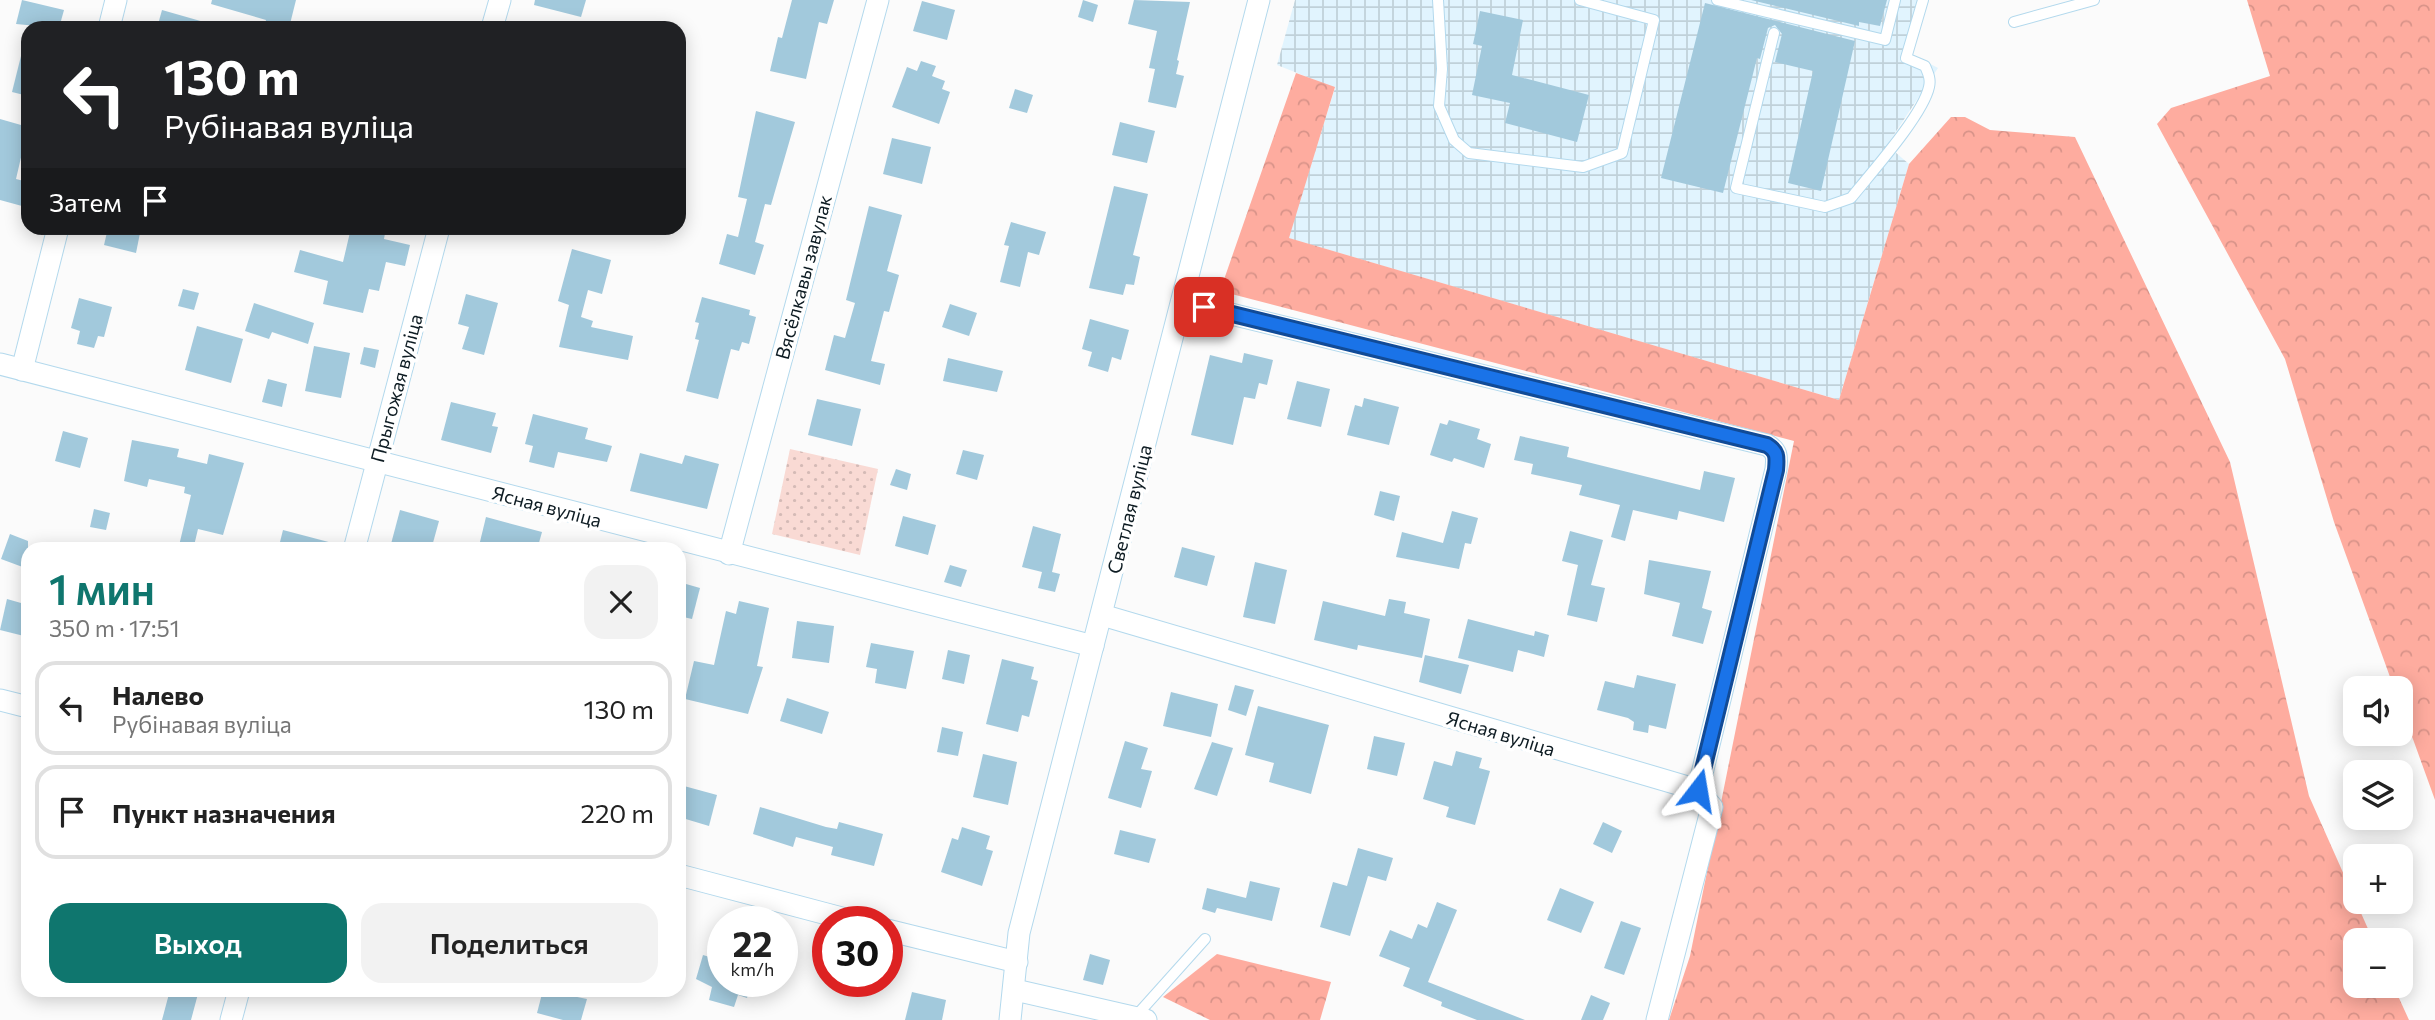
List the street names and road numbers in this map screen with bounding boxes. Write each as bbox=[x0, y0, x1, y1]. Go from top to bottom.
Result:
street label: Вясёлкавы завулак bbox=[770, 192, 836, 362]
street label: Прыгожая вуліца bbox=[365, 311, 427, 465]
street label: Светлая вуліца bbox=[1102, 442, 1156, 576]
street label: Ясная вуліца bbox=[490, 480, 604, 532]
street label: Ясная вуліца bbox=[1444, 706, 1558, 760]

